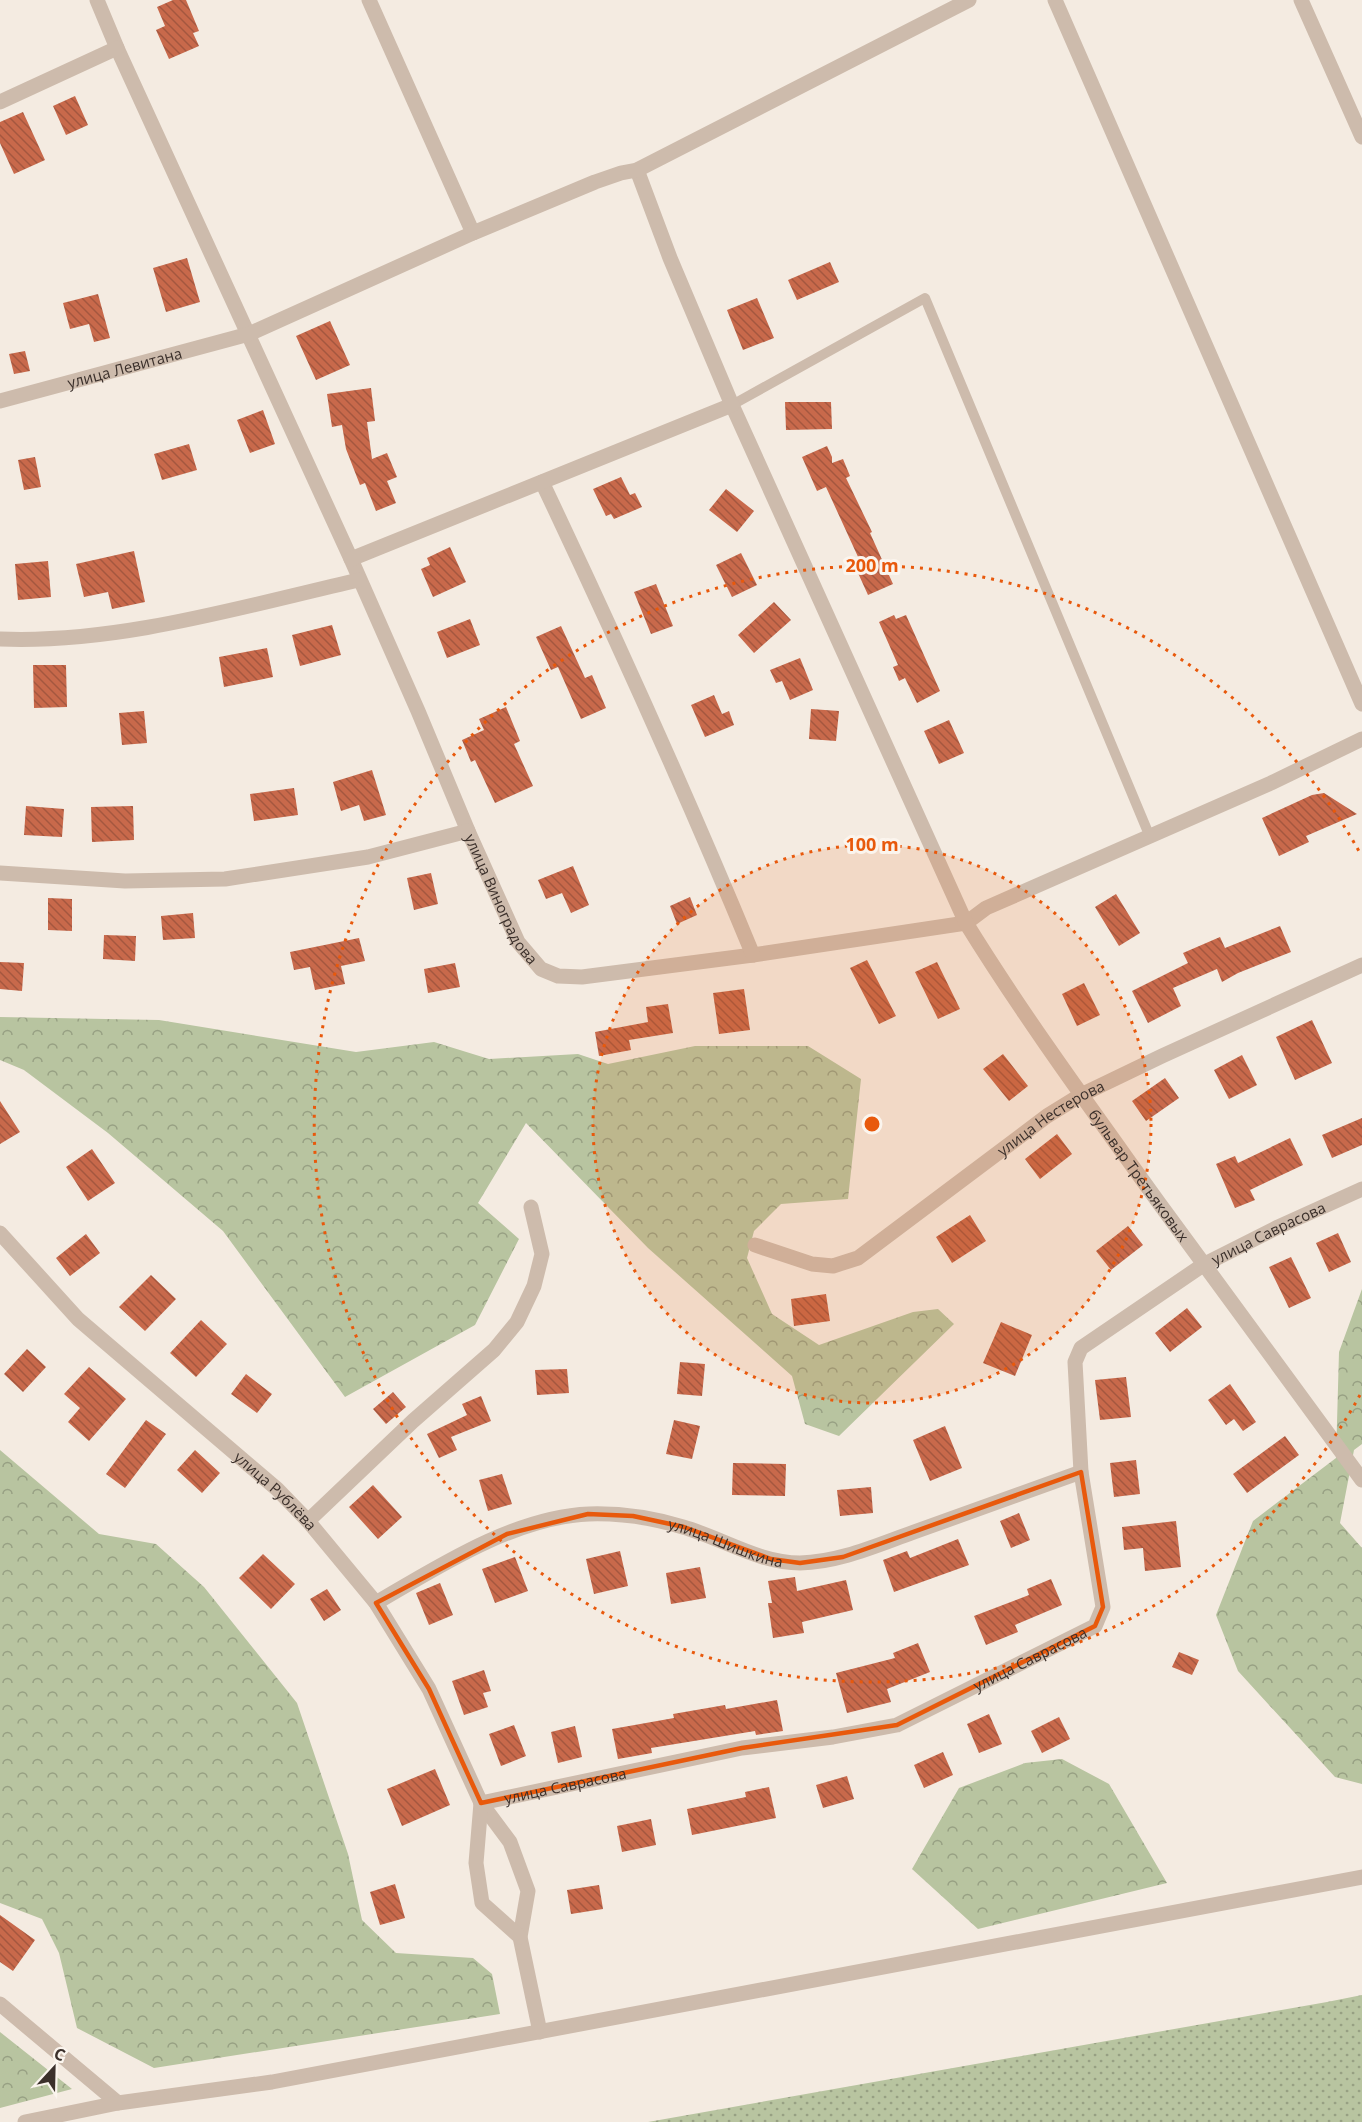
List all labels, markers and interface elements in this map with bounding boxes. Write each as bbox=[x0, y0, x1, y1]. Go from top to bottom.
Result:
street label: улица Левитана bbox=[65, 343, 184, 392]
text: 200 m bbox=[845, 553, 899, 577]
street label: улица Виноградова bbox=[461, 831, 542, 968]
text: 100 m bbox=[845, 832, 899, 856]
street label: улица Нестерова bbox=[993, 1075, 1107, 1160]
street label: бульвар Третьяковых bbox=[1085, 1105, 1194, 1246]
centre of rings bbox=[862, 1114, 882, 1134]
street label: улица Саврасова bbox=[1208, 1197, 1329, 1269]
street label: улица Рублёва bbox=[230, 1447, 321, 1534]
street label: улица Шишкина bbox=[666, 1513, 785, 1572]
street label: улица Саврасова bbox=[970, 1622, 1090, 1695]
street label: улица Саврасова bbox=[502, 1763, 628, 1808]
north arrow bbox=[24, 2038, 84, 2098]
text: С bbox=[51, 2042, 68, 2066]

